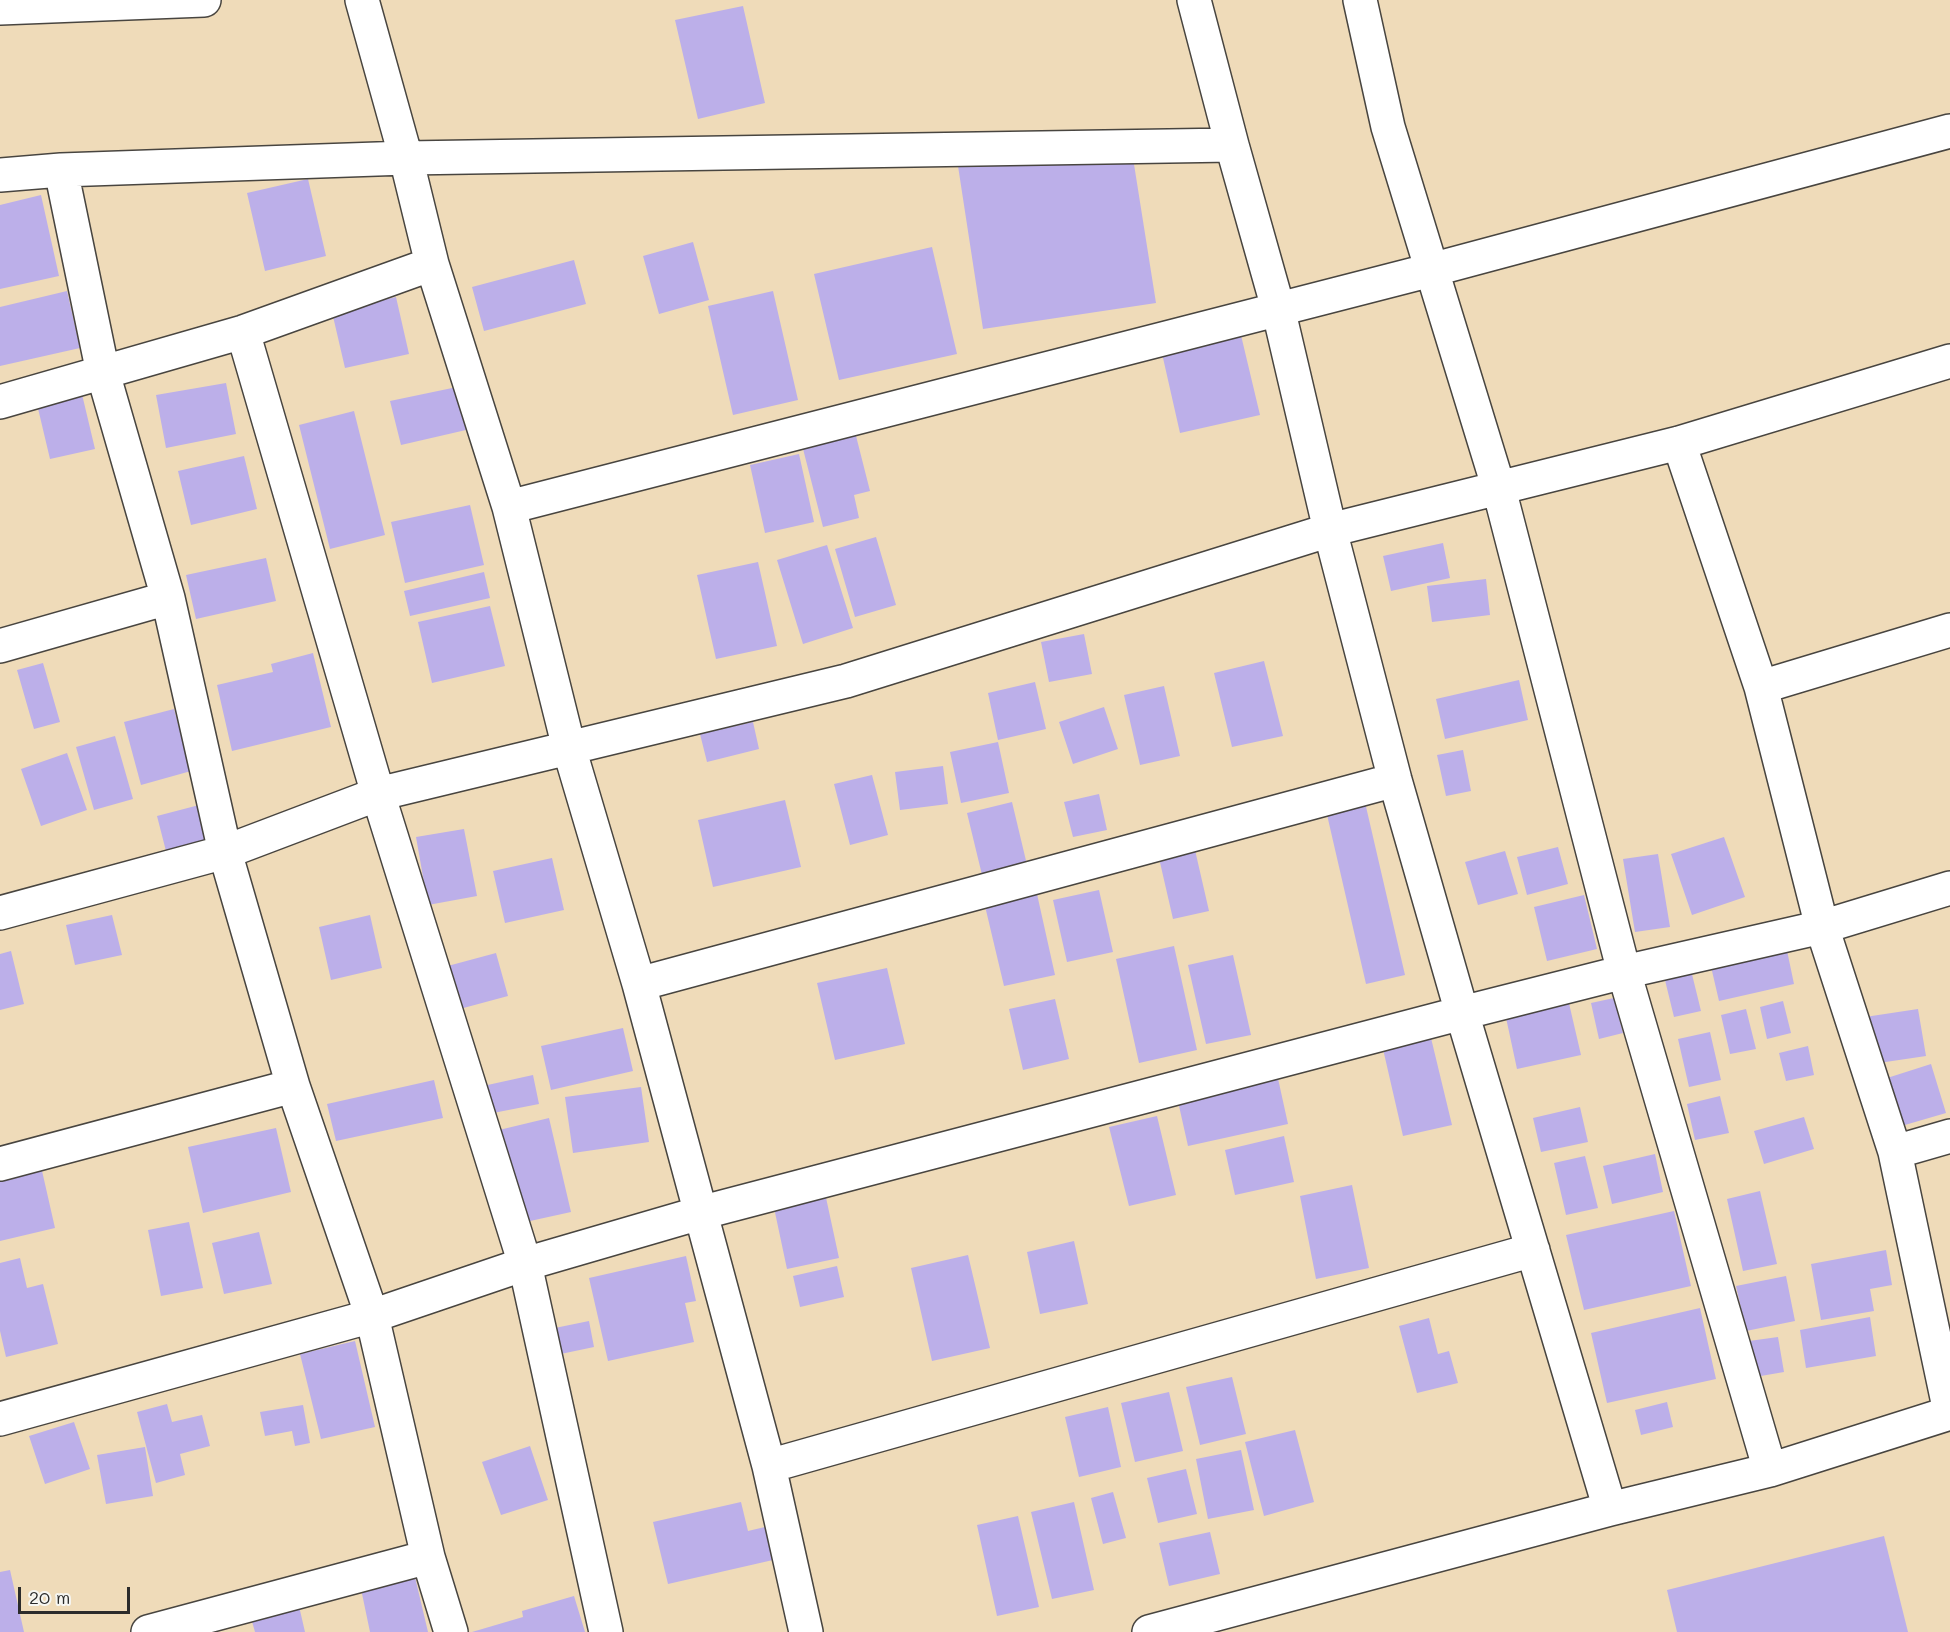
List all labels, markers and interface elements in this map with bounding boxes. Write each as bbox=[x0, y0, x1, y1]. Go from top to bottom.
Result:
scale bar bbox=[21, 1575, 134, 1613]
text: 20 m bbox=[29, 1585, 70, 1609]

